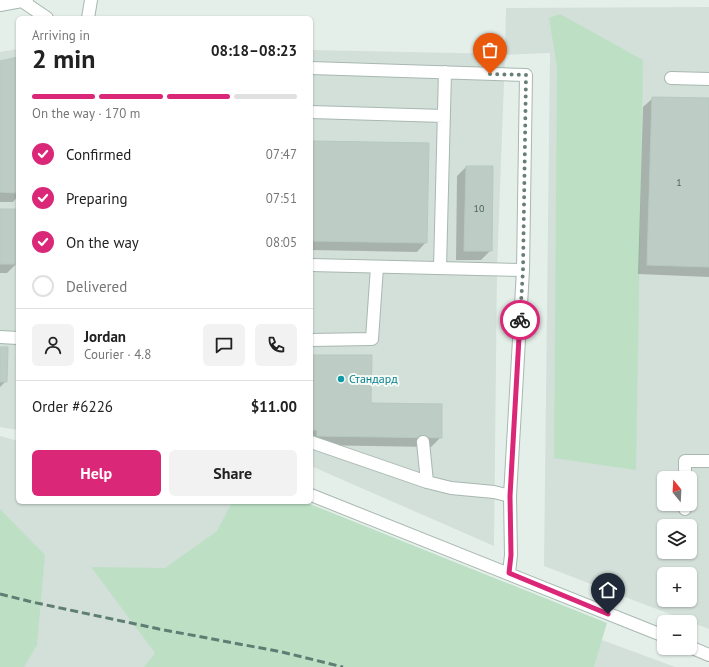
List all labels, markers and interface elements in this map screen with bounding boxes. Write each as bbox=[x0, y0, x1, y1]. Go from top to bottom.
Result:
text: Arriving in bbox=[32, 27, 90, 44]
pin bbox=[473, 33, 507, 74]
icon: bag bbox=[479, 39, 501, 61]
text: 08:18–08:23 bbox=[211, 41, 297, 60]
text: 2 min bbox=[32, 42, 95, 75]
text: On the way · 170 m bbox=[32, 105, 140, 122]
icon: check bbox=[32, 143, 54, 165]
text: Confirmed bbox=[66, 145, 131, 164]
text: 07:47 bbox=[266, 146, 297, 163]
house number: 1 bbox=[676, 176, 682, 189]
icon: check bbox=[32, 187, 54, 209]
text: Preparing bbox=[66, 189, 128, 208]
text: 07:51 bbox=[266, 190, 297, 207]
house number: 10 bbox=[474, 202, 485, 215]
icon: check bbox=[32, 231, 54, 253]
text: On the way bbox=[66, 233, 139, 252]
text: 08:05 bbox=[266, 234, 297, 251]
text: Delivered bbox=[66, 277, 127, 296]
courier bbox=[500, 300, 540, 340]
icon: bike bbox=[509, 309, 531, 331]
button: person bbox=[32, 324, 74, 366]
button: chat bbox=[203, 324, 245, 366]
button: phone bbox=[255, 324, 297, 366]
text: Jordan bbox=[84, 327, 126, 346]
text: Courier · 4.8 bbox=[84, 346, 151, 363]
place label: Стандард bbox=[349, 371, 398, 386]
marker: Стандард bbox=[336, 374, 346, 384]
text: Order #6226 bbox=[32, 397, 113, 416]
text: $11.00 bbox=[251, 397, 297, 416]
button: Help bbox=[32, 450, 161, 496]
button: Share bbox=[169, 450, 297, 496]
north arrow bbox=[657, 471, 697, 511]
map controls bbox=[657, 471, 697, 655]
button: layers bbox=[657, 519, 697, 559]
button: + bbox=[657, 567, 697, 607]
pin bbox=[591, 573, 625, 614]
icon: home bbox=[597, 579, 619, 601]
button: − bbox=[657, 615, 697, 655]

